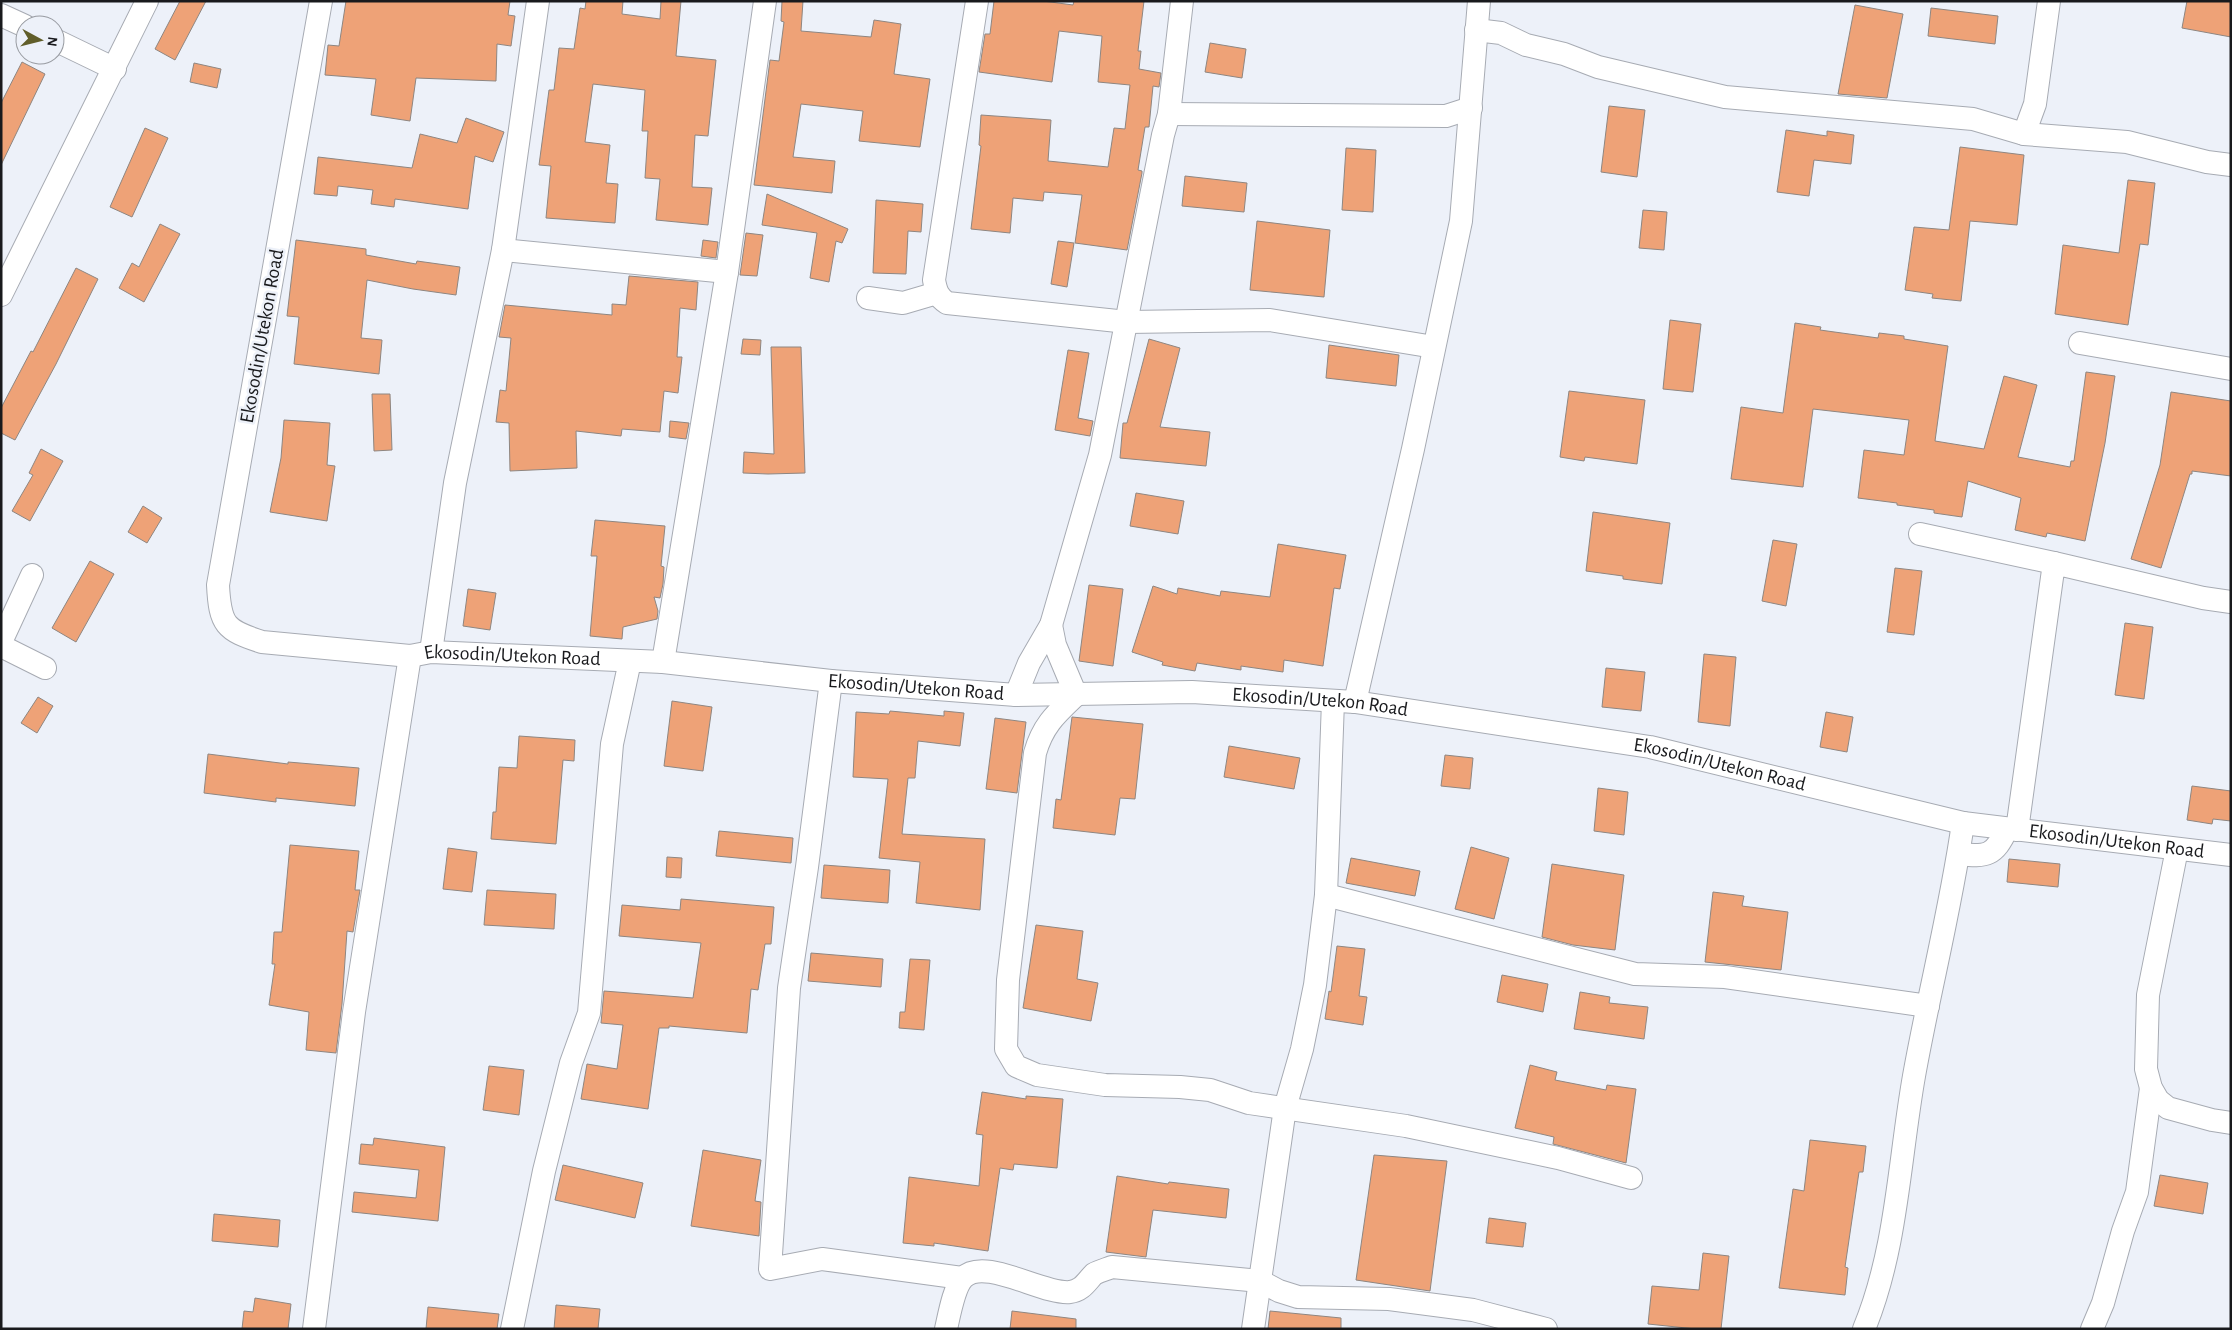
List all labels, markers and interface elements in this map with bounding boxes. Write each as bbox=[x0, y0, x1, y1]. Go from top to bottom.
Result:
north arrow bbox=[15, 15, 65, 65]
text: N bbox=[44, 36, 59, 47]
street label: Ekosodin/Utekon Road bbox=[237, 247, 287, 425]
street label: Ekosodin/Utekon Road bbox=[422, 642, 601, 669]
street label: Ekosodin/Utekon Road bbox=[827, 671, 1005, 704]
street label: Ekosodin/Utekon Road bbox=[1232, 684, 1409, 720]
street label: Ekosodin/Utekon Road bbox=[1632, 735, 1808, 795]
street label: Ekosodin/Utekon Road bbox=[2028, 821, 2206, 862]

